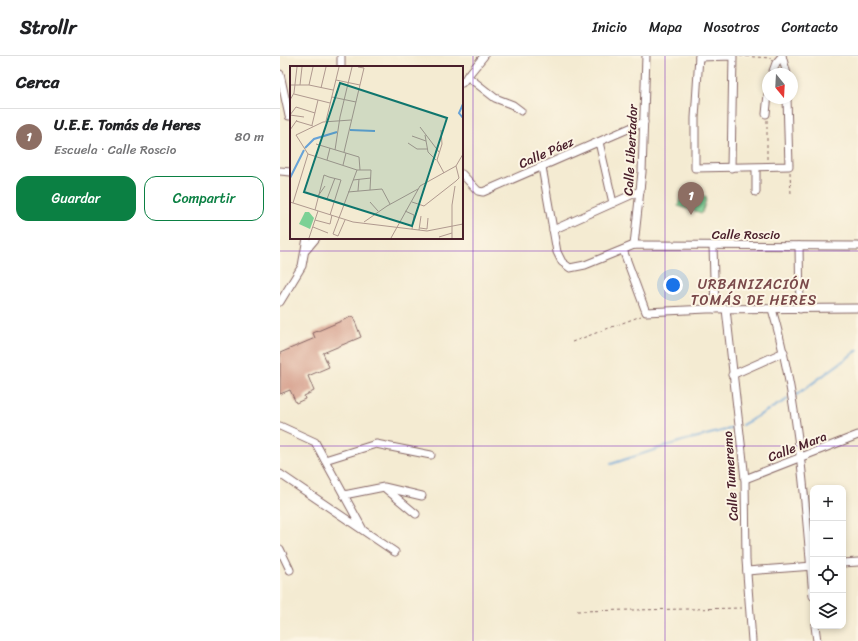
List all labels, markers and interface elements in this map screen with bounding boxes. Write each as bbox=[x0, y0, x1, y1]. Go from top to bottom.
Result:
text: Strollr bbox=[20, 11, 76, 44]
text: Inicio bbox=[592, 15, 627, 40]
text: Mapa bbox=[649, 15, 682, 40]
text: Nosotros bbox=[704, 15, 759, 40]
text: Contacto bbox=[781, 15, 838, 40]
inset map bbox=[290, 66, 463, 239]
text: Cerca bbox=[16, 67, 59, 97]
north arrow bbox=[762, 68, 798, 104]
street label: Calle Libertador bbox=[617, 103, 644, 196]
text: U.E.E. Tomás de Heres bbox=[54, 112, 201, 138]
text: 1 bbox=[26, 125, 32, 148]
text: 80 m bbox=[235, 125, 264, 148]
street label: Calle Páez bbox=[515, 130, 578, 175]
text: Escuela · Calle Roscio bbox=[54, 138, 176, 161]
button: Guardar bbox=[16, 176, 136, 221]
button: Compartir bbox=[144, 176, 264, 221]
pin: 1 bbox=[678, 182, 704, 215]
street label: Calle Roscio bbox=[712, 223, 781, 246]
district label: URBANIZACIÓN TOMÁS DE HERES bbox=[691, 272, 817, 313]
your location bbox=[663, 275, 683, 295]
street label: Calle Mara bbox=[764, 425, 830, 468]
street label: Calle Tumeremo bbox=[716, 430, 745, 522]
map controls bbox=[810, 485, 846, 629]
button: + bbox=[810, 485, 846, 521]
button: − bbox=[810, 521, 846, 557]
button: locate bbox=[810, 557, 846, 593]
button: layers bbox=[810, 593, 846, 629]

